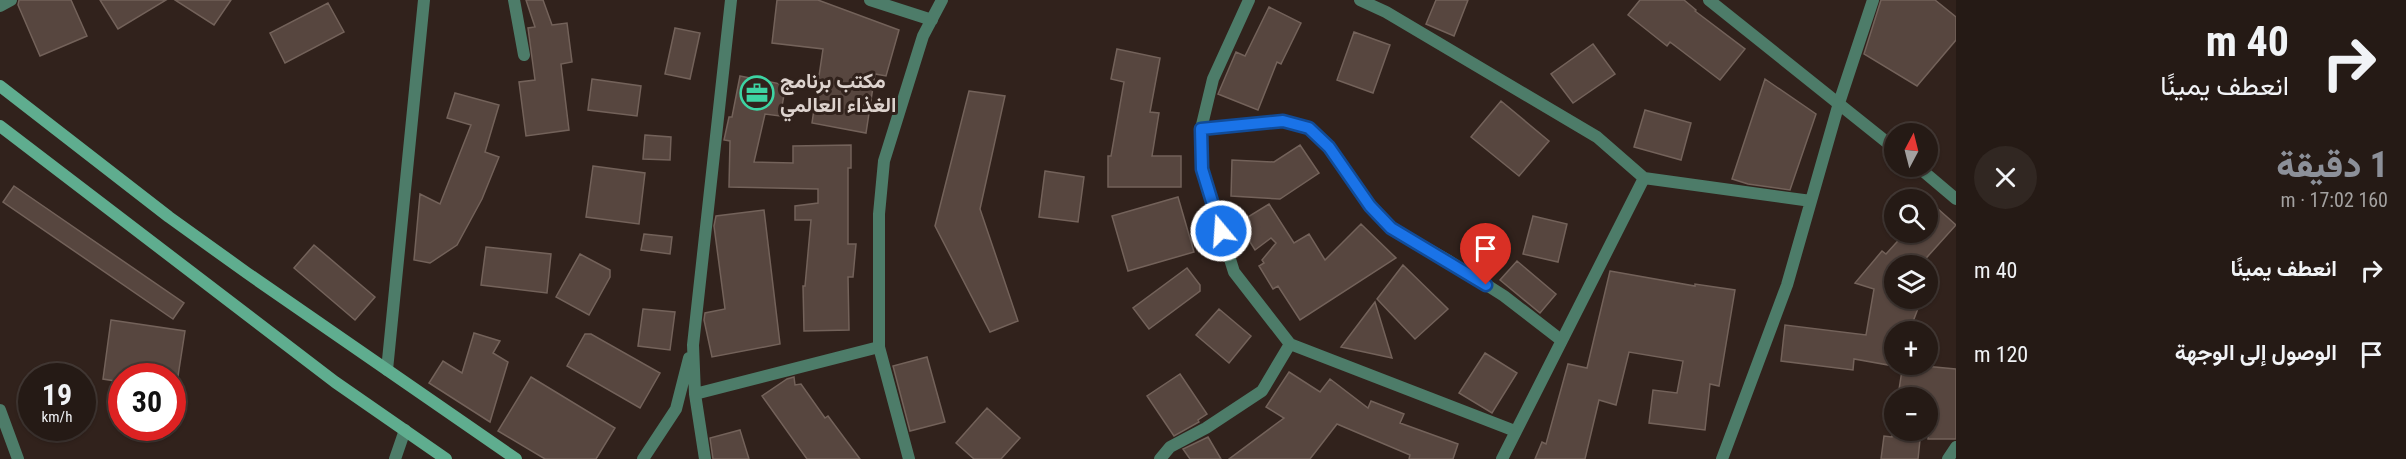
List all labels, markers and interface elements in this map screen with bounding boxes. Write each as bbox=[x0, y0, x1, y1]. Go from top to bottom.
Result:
text: 40 m bbox=[2206, 17, 2289, 66]
icon: right bbox=[2310, 24, 2388, 102]
place label: مكتب برنامج الغذاء العالمي bbox=[780, 69, 896, 122]
text: انعطف يمينًا bbox=[2160, 70, 2289, 102]
office icon: مكتب برنامج الغذاء العالمي bbox=[739, 75, 775, 111]
north arrow bbox=[1884, 123, 1938, 177]
map controls bbox=[1884, 123, 1938, 441]
text: 1 دقيقة bbox=[2276, 144, 2388, 186]
button: close bbox=[1974, 146, 2037, 209]
text: 160 m · 17:02 bbox=[2281, 188, 2388, 212]
button: search bbox=[1884, 189, 1938, 243]
position arrow bbox=[1189, 199, 1253, 263]
pin bbox=[1460, 223, 1511, 285]
icon: arrive bbox=[1469, 232, 1502, 265]
icon: right bbox=[2355, 254, 2388, 287]
button: layers bbox=[1884, 255, 1938, 309]
text: انعطف يمينًا bbox=[2231, 256, 2337, 281]
text: 40 m bbox=[1974, 258, 2017, 283]
button: + bbox=[1884, 321, 1938, 375]
icon: arrive bbox=[2355, 338, 2388, 371]
text: الوصول إلى الوجهة bbox=[2175, 340, 2337, 365]
text: 120 m bbox=[1974, 342, 2028, 367]
speed limit sign: 30 bbox=[108, 363, 186, 441]
text: 19 bbox=[42, 377, 72, 412]
button: − bbox=[1884, 387, 1938, 441]
text: km/h bbox=[42, 408, 72, 426]

